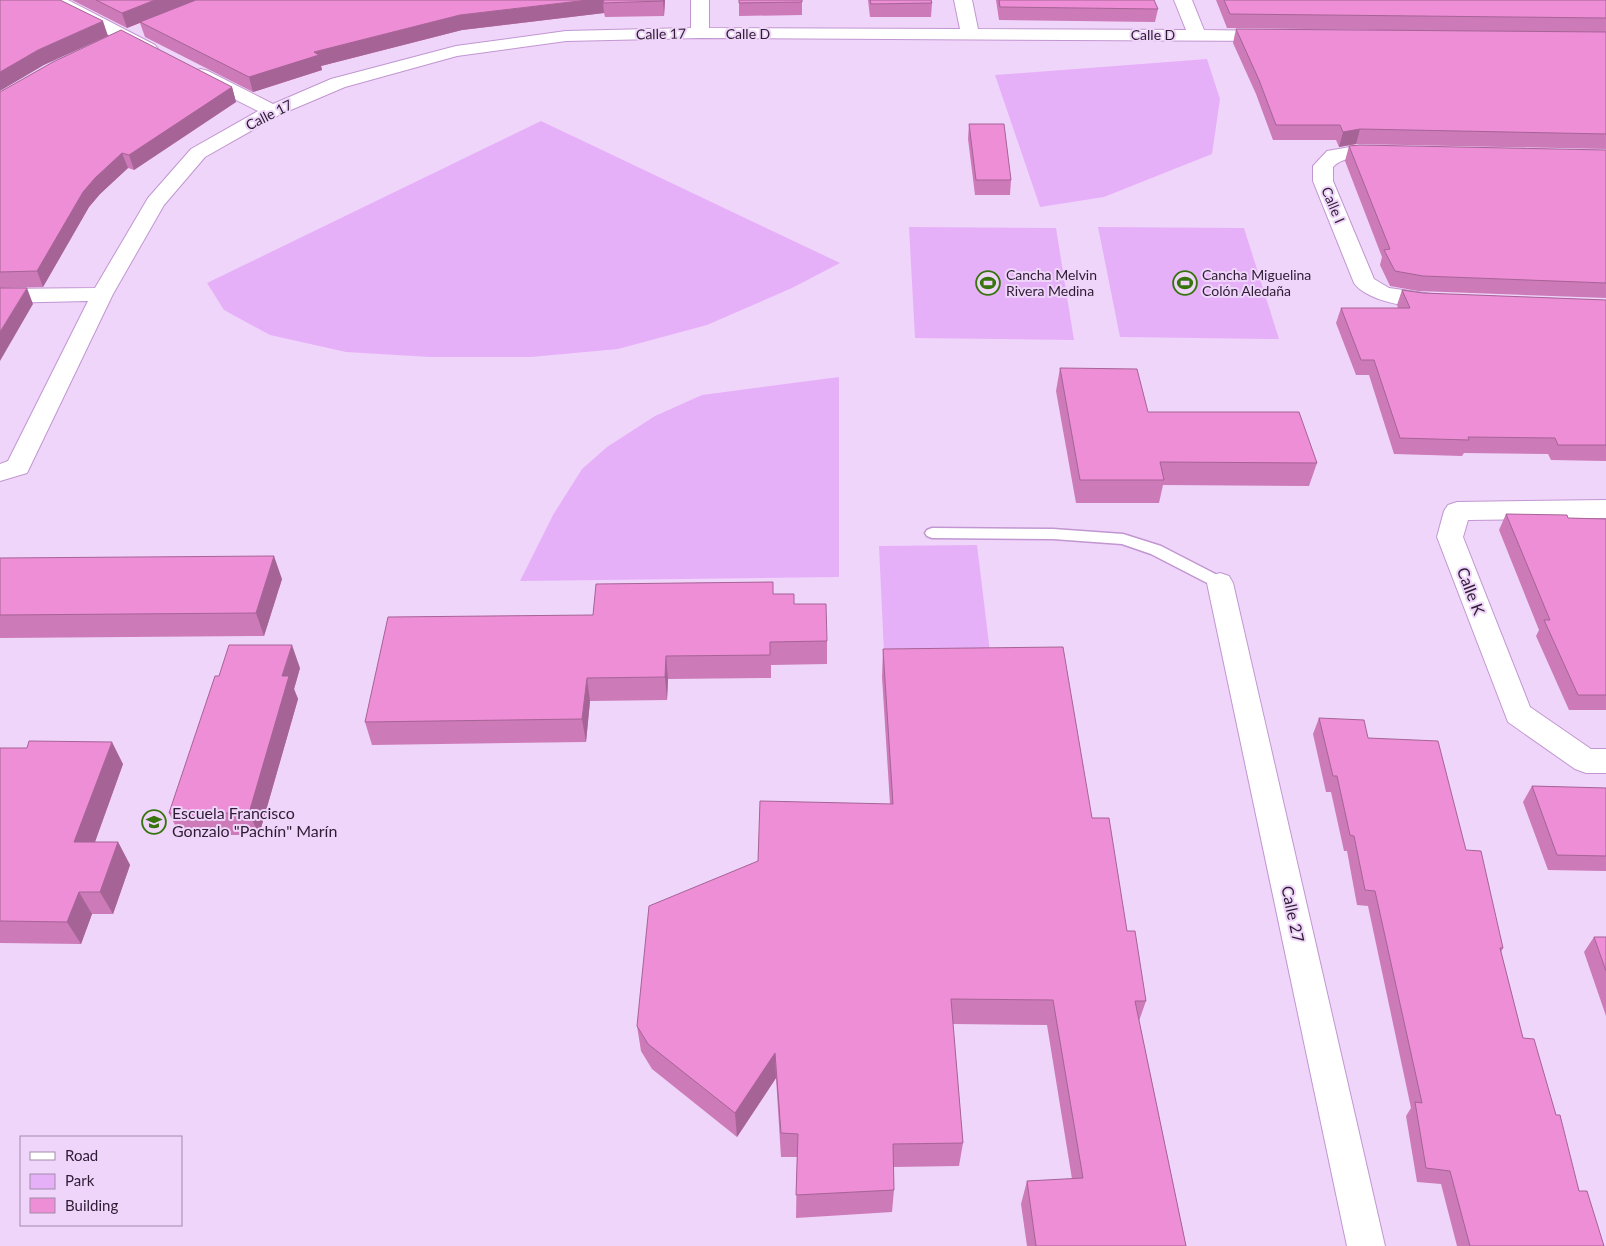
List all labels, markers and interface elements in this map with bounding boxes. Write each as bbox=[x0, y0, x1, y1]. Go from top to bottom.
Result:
street label: Calle 17 bbox=[636, 25, 686, 42]
street label: Calle D bbox=[726, 25, 770, 42]
street label: Calle D bbox=[1131, 26, 1175, 43]
street label: Calle 17 bbox=[243, 96, 295, 134]
street label: Calle I bbox=[1318, 184, 1349, 226]
place label: Cancha Melvin Rivera Medina bbox=[1006, 266, 1097, 299]
place label: Cancha Miguelina Colón Aledaña bbox=[1202, 266, 1311, 299]
sports icon: Cancha Melvin Rivera Medina bbox=[975, 270, 1001, 296]
sports icon: Cancha Miguelina Colón Aledaña bbox=[1172, 270, 1198, 296]
street label: Calle K bbox=[1454, 564, 1489, 618]
place label: Escuela Francisco Gonzalo "Pachín" Marín bbox=[172, 803, 337, 840]
school or university icon: Escuela Francisco Gonzalo "Pachín" Marín bbox=[141, 809, 167, 835]
street label: Calle 27 bbox=[1278, 884, 1309, 944]
legend bbox=[20, 1136, 182, 1226]
text: Road bbox=[65, 1146, 98, 1164]
text: Park bbox=[65, 1171, 95, 1189]
text: Building bbox=[65, 1196, 118, 1214]

